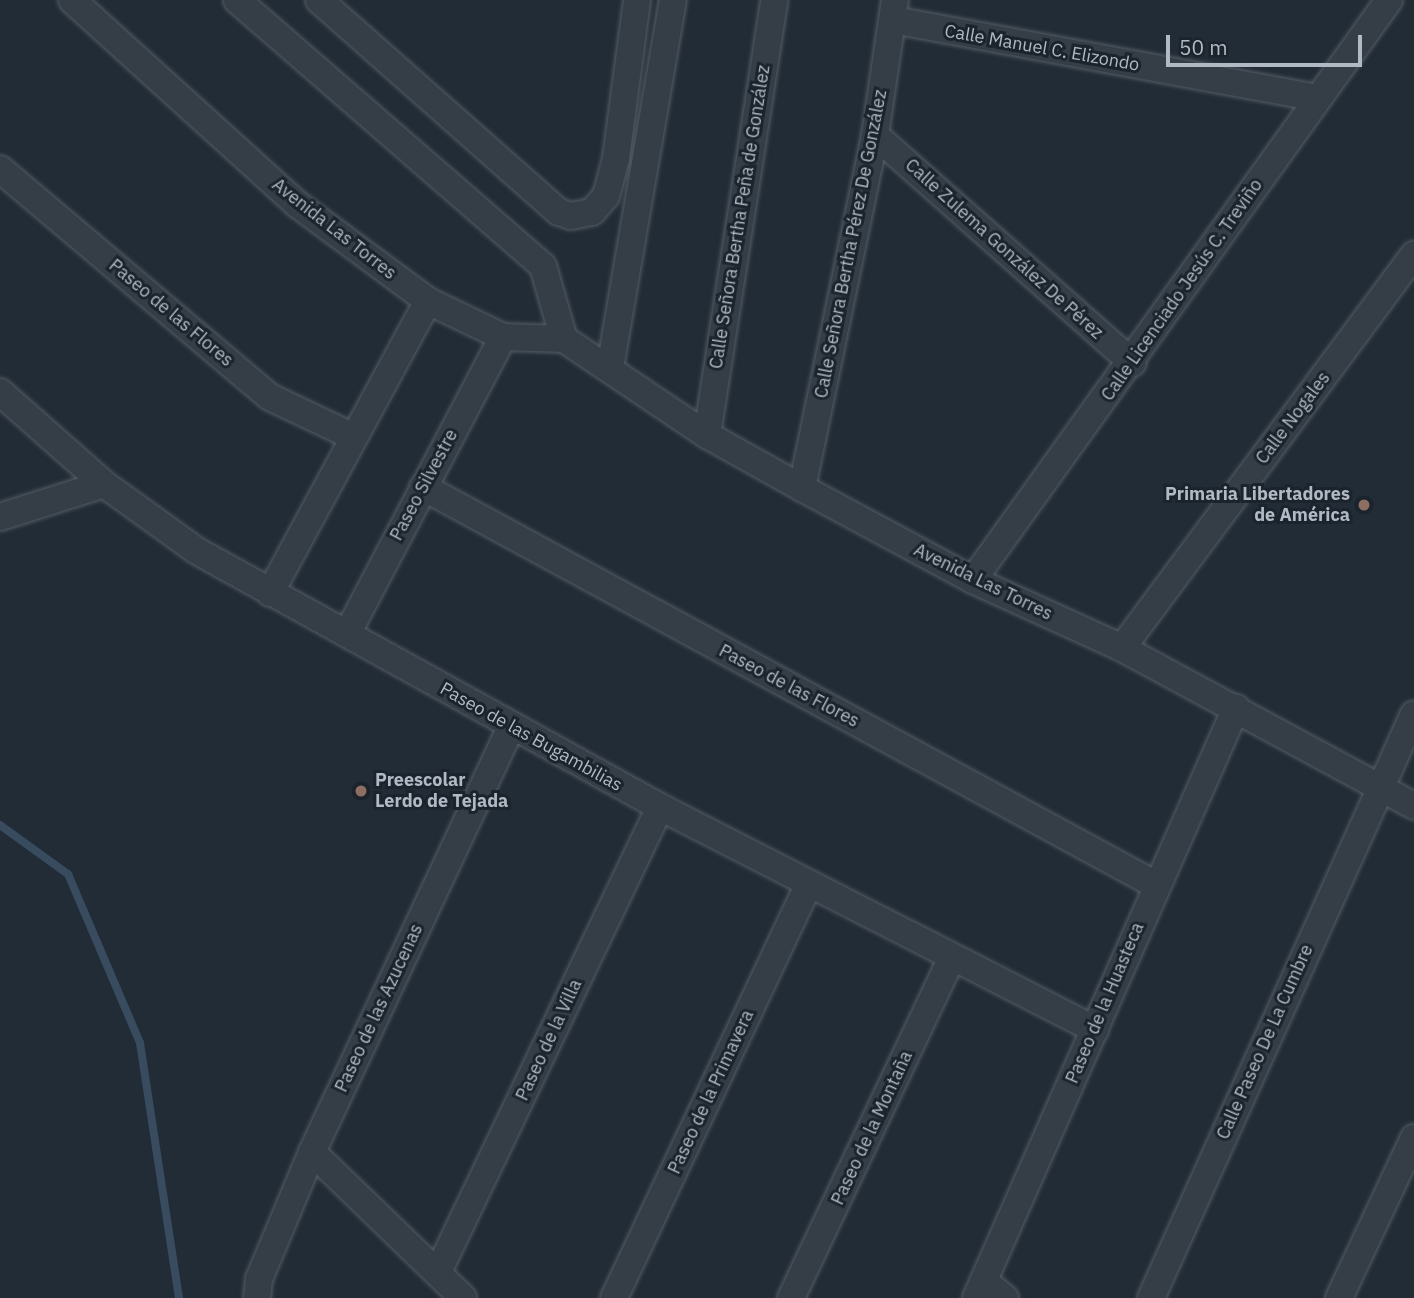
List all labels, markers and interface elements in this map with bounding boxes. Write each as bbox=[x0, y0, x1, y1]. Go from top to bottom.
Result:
street label: Calle Manuel C. Elizondo bbox=[943, 20, 1141, 76]
scale bar bbox=[1169, 21, 1365, 65]
text: 50 m bbox=[1179, 33, 1228, 61]
street label: Calle Señora Bertha Peña de González bbox=[705, 64, 775, 370]
street label: Calle Señora Bertha Pérez De González bbox=[810, 88, 892, 400]
street label: Calle Zulema González De Pérez bbox=[901, 154, 1107, 344]
street label: Avenida Las Torres bbox=[268, 174, 400, 284]
street label: Calle Licenciado Jesús C. Treviño bbox=[1097, 175, 1267, 405]
street label: Paseo de las Flores bbox=[104, 255, 238, 371]
street label: Calle Nogales bbox=[1251, 368, 1335, 468]
street label: Paseo Silvestre bbox=[386, 426, 462, 544]
place label: Primaria Libertadores de América bbox=[1165, 484, 1350, 526]
marker: Primaria Libertadores de América bbox=[1356, 497, 1372, 513]
street label: Avenida Las Torres bbox=[910, 539, 1056, 625]
street label: Paseo de las Flores bbox=[715, 640, 863, 732]
street label: Paseo de las Bugambilias bbox=[436, 678, 626, 796]
place label: Preescolar Lerdo de Tejada bbox=[375, 770, 508, 812]
marker: Preescolar Lerdo de Tejada bbox=[353, 783, 369, 799]
street label: Paseo de la Huasteca bbox=[1061, 919, 1149, 1087]
street label: Paseo de las Azucenas bbox=[331, 920, 427, 1096]
street label: Calle Paseo De La Cumbre bbox=[1212, 941, 1318, 1143]
street label: Paseo de la Villa bbox=[511, 976, 587, 1104]
street label: Paseo de la Primavera bbox=[664, 1007, 758, 1177]
street label: Paseo de la Montaña bbox=[827, 1048, 917, 1208]

